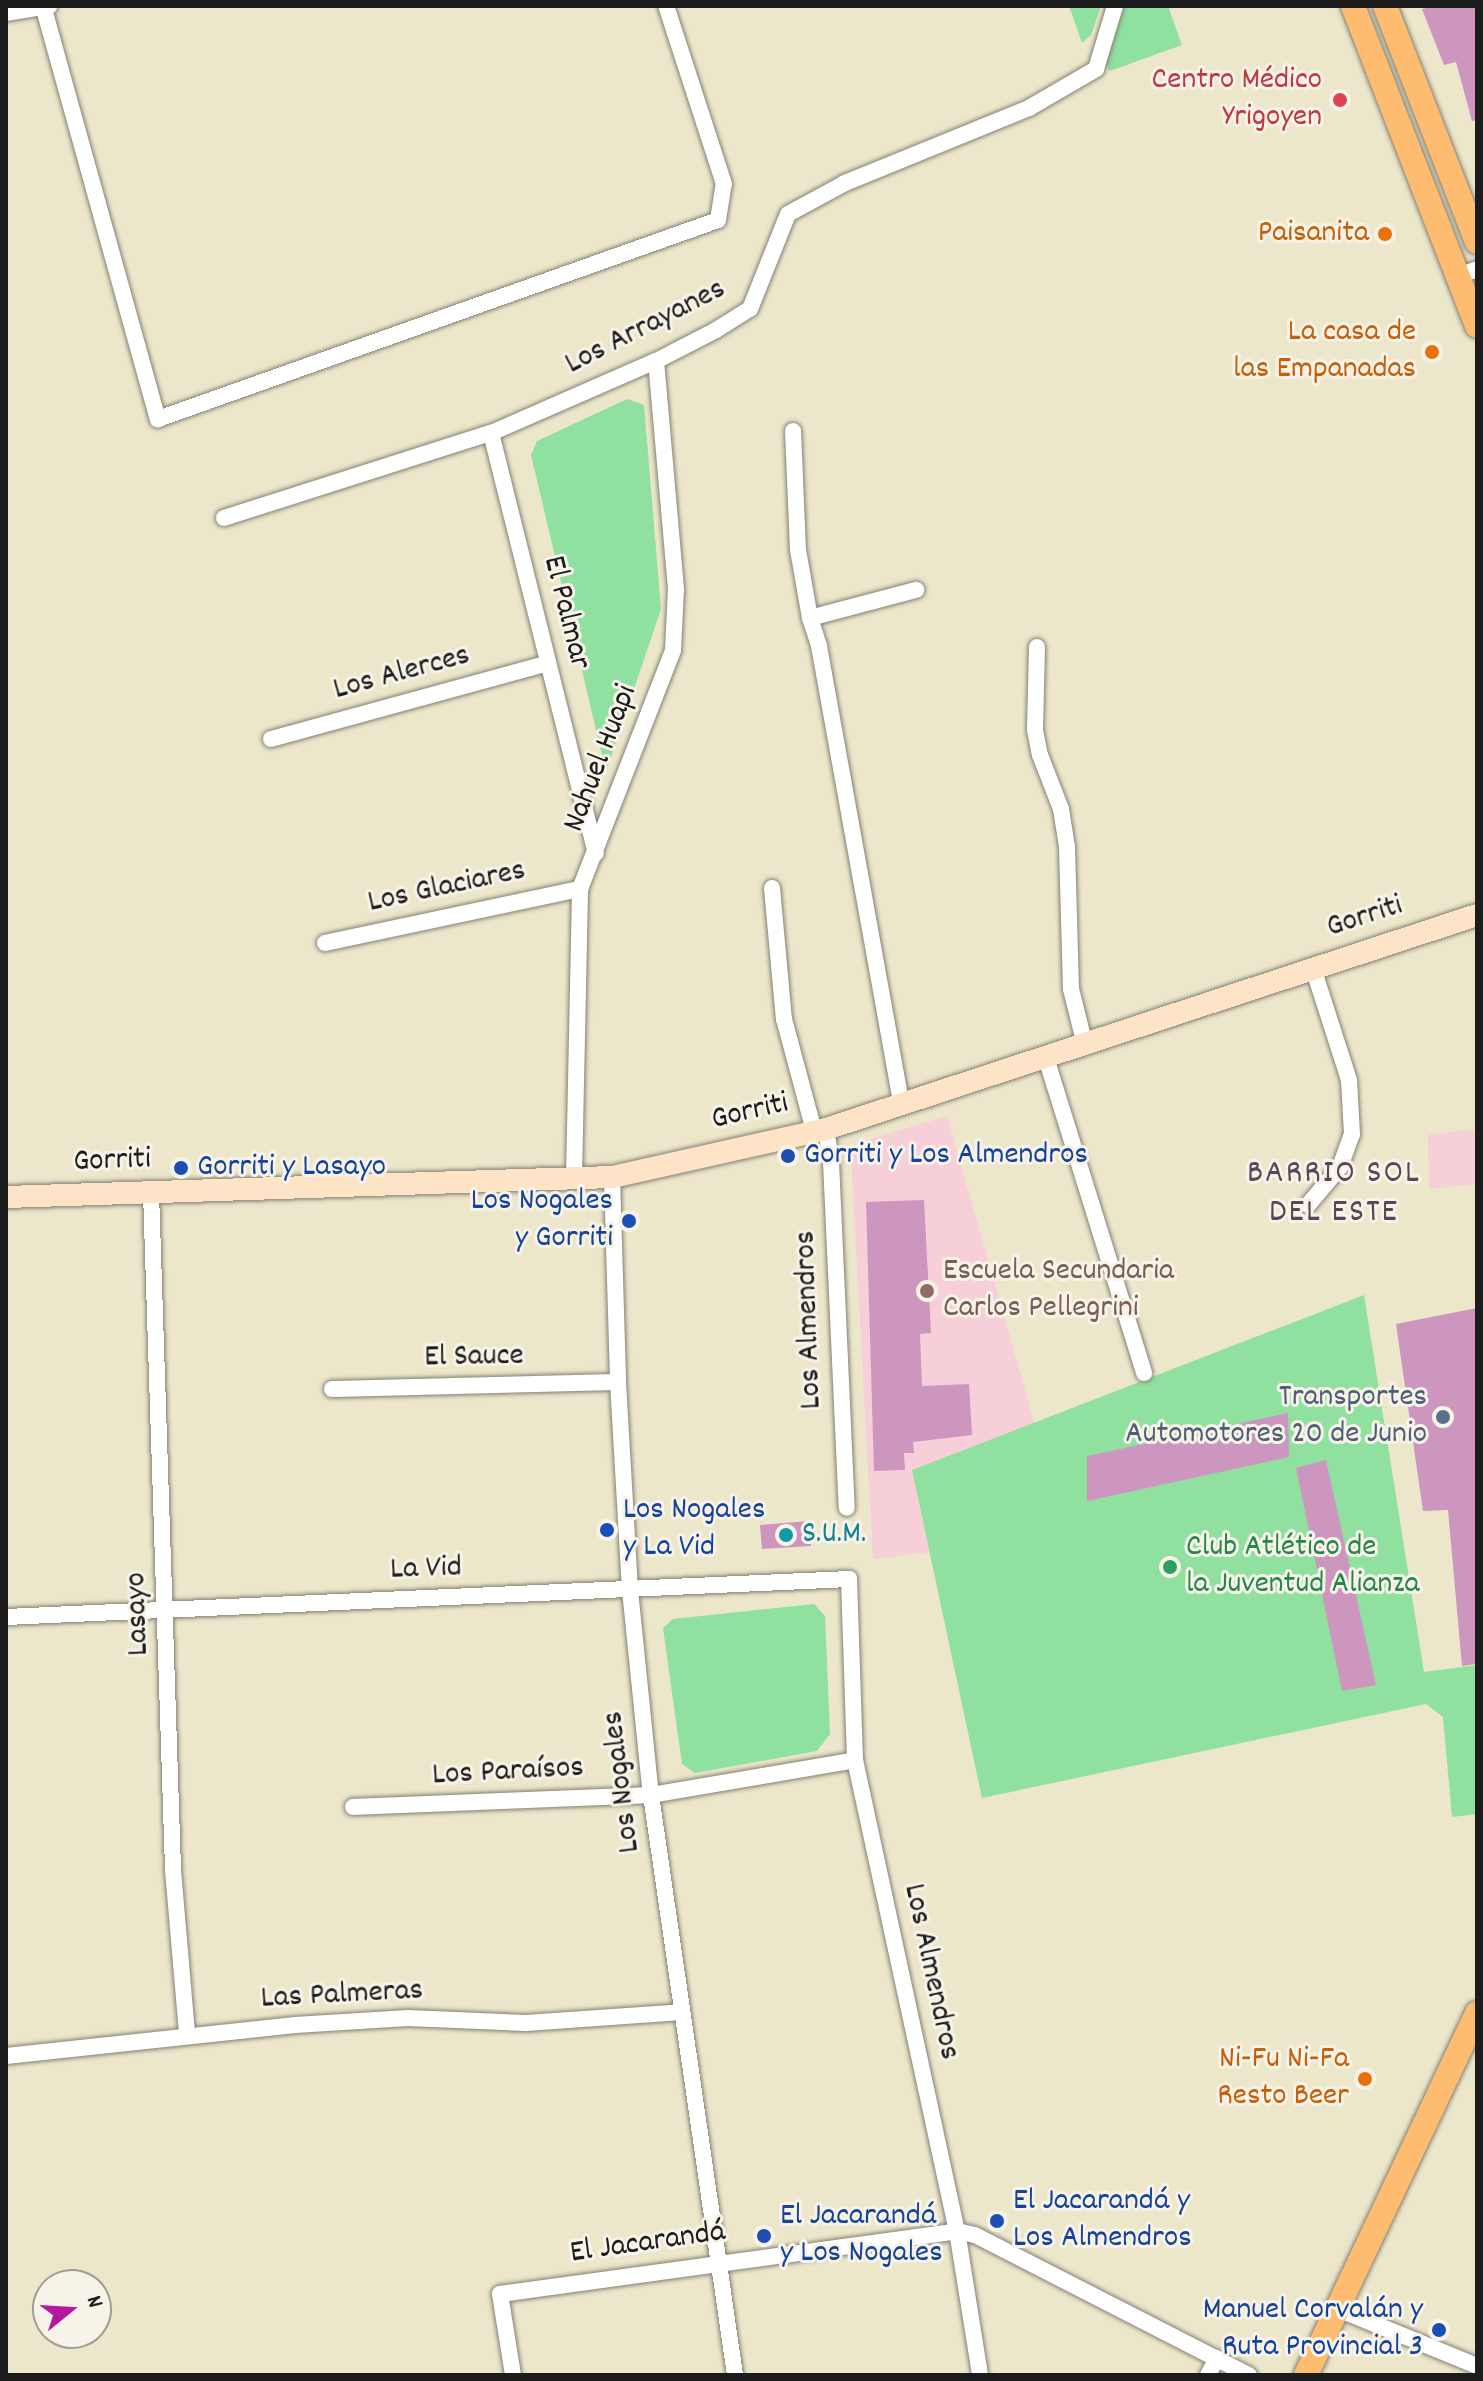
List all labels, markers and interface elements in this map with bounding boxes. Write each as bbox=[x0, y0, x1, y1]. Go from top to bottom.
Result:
place label: Centro Médico Yrigoyen bbox=[1152, 63, 1322, 138]
marker: Centro Médico Yrigoyen bbox=[1329, 89, 1351, 111]
place label: Paisanita bbox=[1258, 215, 1369, 253]
marker: Paisanita bbox=[1376, 225, 1394, 243]
street label: Los Arrayanes bbox=[559, 271, 733, 385]
place label: La casa de las Empanadas bbox=[1233, 315, 1416, 390]
marker: La casa de las Empanadas bbox=[1423, 343, 1441, 361]
street label: El Palmar bbox=[532, 552, 598, 674]
street label: Los Alerces bbox=[330, 637, 474, 711]
street label: Nahuel Huapi bbox=[556, 680, 648, 838]
street label: Los Glaciares bbox=[365, 853, 529, 923]
street label: Gorriti bbox=[1322, 888, 1408, 948]
street label: Gorriti bbox=[708, 1086, 792, 1140]
place label: Gorriti y Los Almendros bbox=[804, 1137, 1088, 1175]
street label: Gorriti bbox=[73, 1141, 151, 1183]
marker: Gorriti y Los Almendros bbox=[779, 1147, 797, 1165]
place label: Gorriti y Lasayo bbox=[197, 1149, 386, 1187]
district label: BARRIO SOL DEL ESTE bbox=[1247, 1154, 1421, 1234]
marker: Gorriti y Lasayo bbox=[172, 1159, 190, 1177]
place label: Los Nogales y Gorriti bbox=[471, 1184, 613, 1259]
marker: Los Nogales y Gorriti bbox=[620, 1212, 638, 1230]
street label: Los Almendros bbox=[788, 1230, 832, 1410]
place label: Escuela Secundaria Carlos Pellegrini bbox=[943, 1254, 1174, 1329]
marker: Escuela Secundaria Carlos Pellegrini bbox=[918, 1282, 936, 1300]
street label: El Sauce bbox=[424, 1338, 524, 1378]
place label: Transportes Automotores 20 de Junio bbox=[1125, 1380, 1427, 1455]
marker: Transportes Automotores 20 de Junio bbox=[1434, 1408, 1452, 1426]
place label: Los Nogales y La Vid bbox=[623, 1493, 765, 1568]
place label: S.U.M. bbox=[802, 1516, 866, 1554]
marker: Los Nogales y La Vid bbox=[598, 1521, 616, 1539]
marker: S.U.M. bbox=[777, 1526, 795, 1544]
place label: Club Atlético de la Juventud Alianza bbox=[1186, 1530, 1419, 1605]
street label: La Vid bbox=[390, 1550, 462, 1590]
marker: Club Atlético de la Juventud Alianza bbox=[1161, 1558, 1179, 1576]
street label: Lasayo bbox=[118, 1571, 160, 1657]
street label: Los Nogales bbox=[595, 1709, 651, 1855]
street label: Los Paraísos bbox=[431, 1750, 585, 1796]
street label: Los Almendros bbox=[893, 1881, 967, 2063]
street label: Las Palmeras bbox=[260, 1973, 424, 2019]
place label: Ni-Fu Ni-Fa Resto Beer bbox=[1217, 2042, 1349, 2117]
marker: Ni-Fu Ni-Fa Resto Beer bbox=[1356, 2070, 1374, 2088]
place label: El Jacarandá y Los Almendros bbox=[1013, 2184, 1192, 2259]
place label: El Jacarandá y Los Nogales bbox=[780, 2199, 943, 2274]
marker: El Jacarandá y Los Almendros bbox=[988, 2212, 1006, 2230]
street label: El Jacarandá bbox=[568, 2214, 728, 2274]
marker: El Jacarandá y Los Nogales bbox=[755, 2227, 773, 2245]
north arrow bbox=[32, 2269, 112, 2349]
text: N bbox=[77, 2292, 110, 2312]
place label: Manuel Corvalán y Ruta Provincial 3 bbox=[1203, 2293, 1423, 2368]
marker: Manuel Corvalán y Ruta Provincial 3 bbox=[1430, 2321, 1448, 2339]

